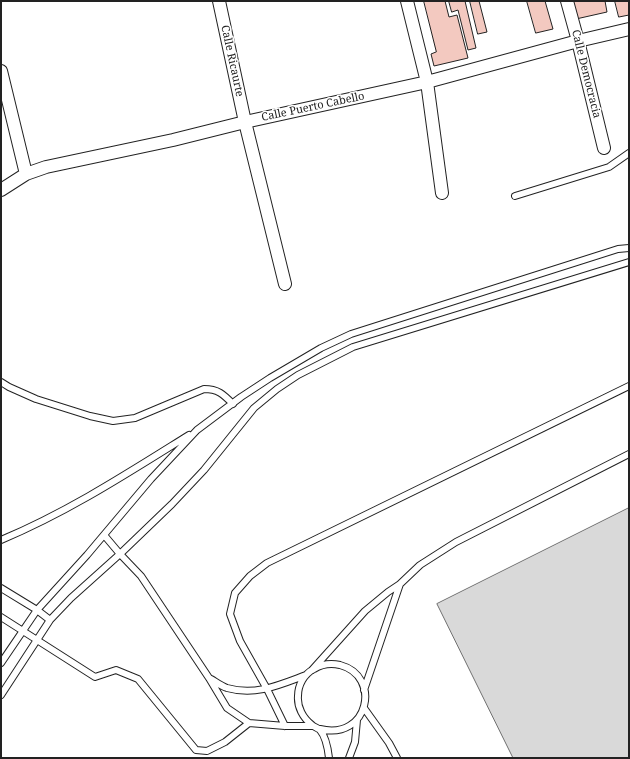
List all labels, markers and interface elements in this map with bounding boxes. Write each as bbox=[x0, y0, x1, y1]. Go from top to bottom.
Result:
street label: Calle Ricaurte bbox=[218, 24, 246, 98]
street label: Calle Democracia bbox=[569, 28, 603, 120]
street label: Calle Puerto Cabello bbox=[260, 90, 366, 124]

